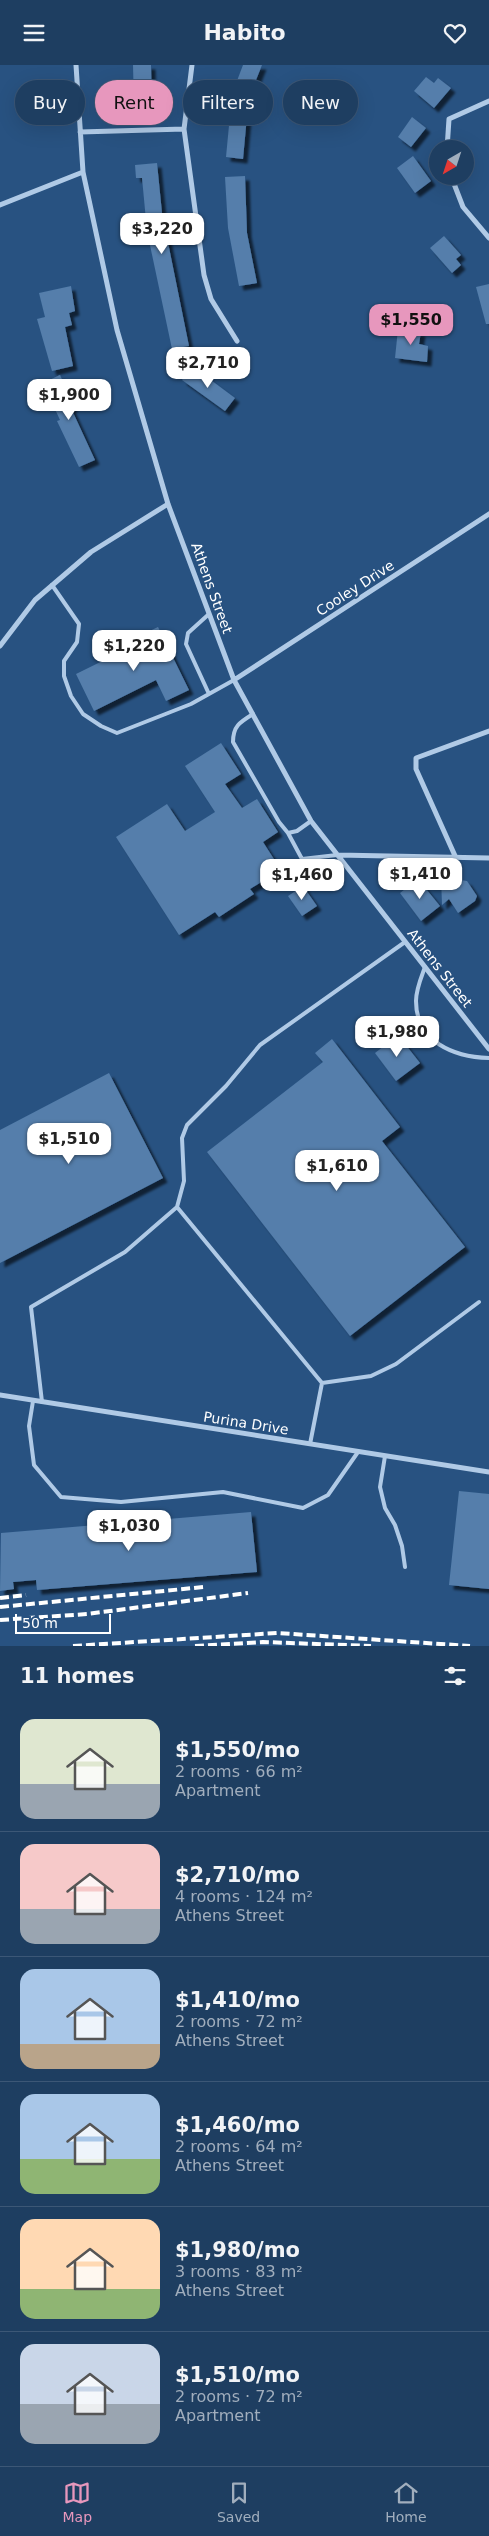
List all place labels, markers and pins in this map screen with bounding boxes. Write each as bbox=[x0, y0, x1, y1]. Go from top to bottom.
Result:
pin: $3,220 bbox=[121, 213, 203, 255]
pin: $1,550 bbox=[370, 303, 452, 346]
pin: $2,710 bbox=[167, 347, 249, 389]
pin: $1,900 bbox=[28, 379, 110, 421]
pin: $1,220 bbox=[93, 629, 175, 672]
pin: $1,410 bbox=[379, 857, 461, 900]
pin: $1,460 bbox=[261, 859, 343, 901]
pin: $1,980 bbox=[356, 1015, 438, 1058]
pin: $1,510 bbox=[28, 1123, 110, 1165]
pin: $1,610 bbox=[296, 1149, 378, 1192]
pin: $1,030 bbox=[88, 1509, 170, 1552]

